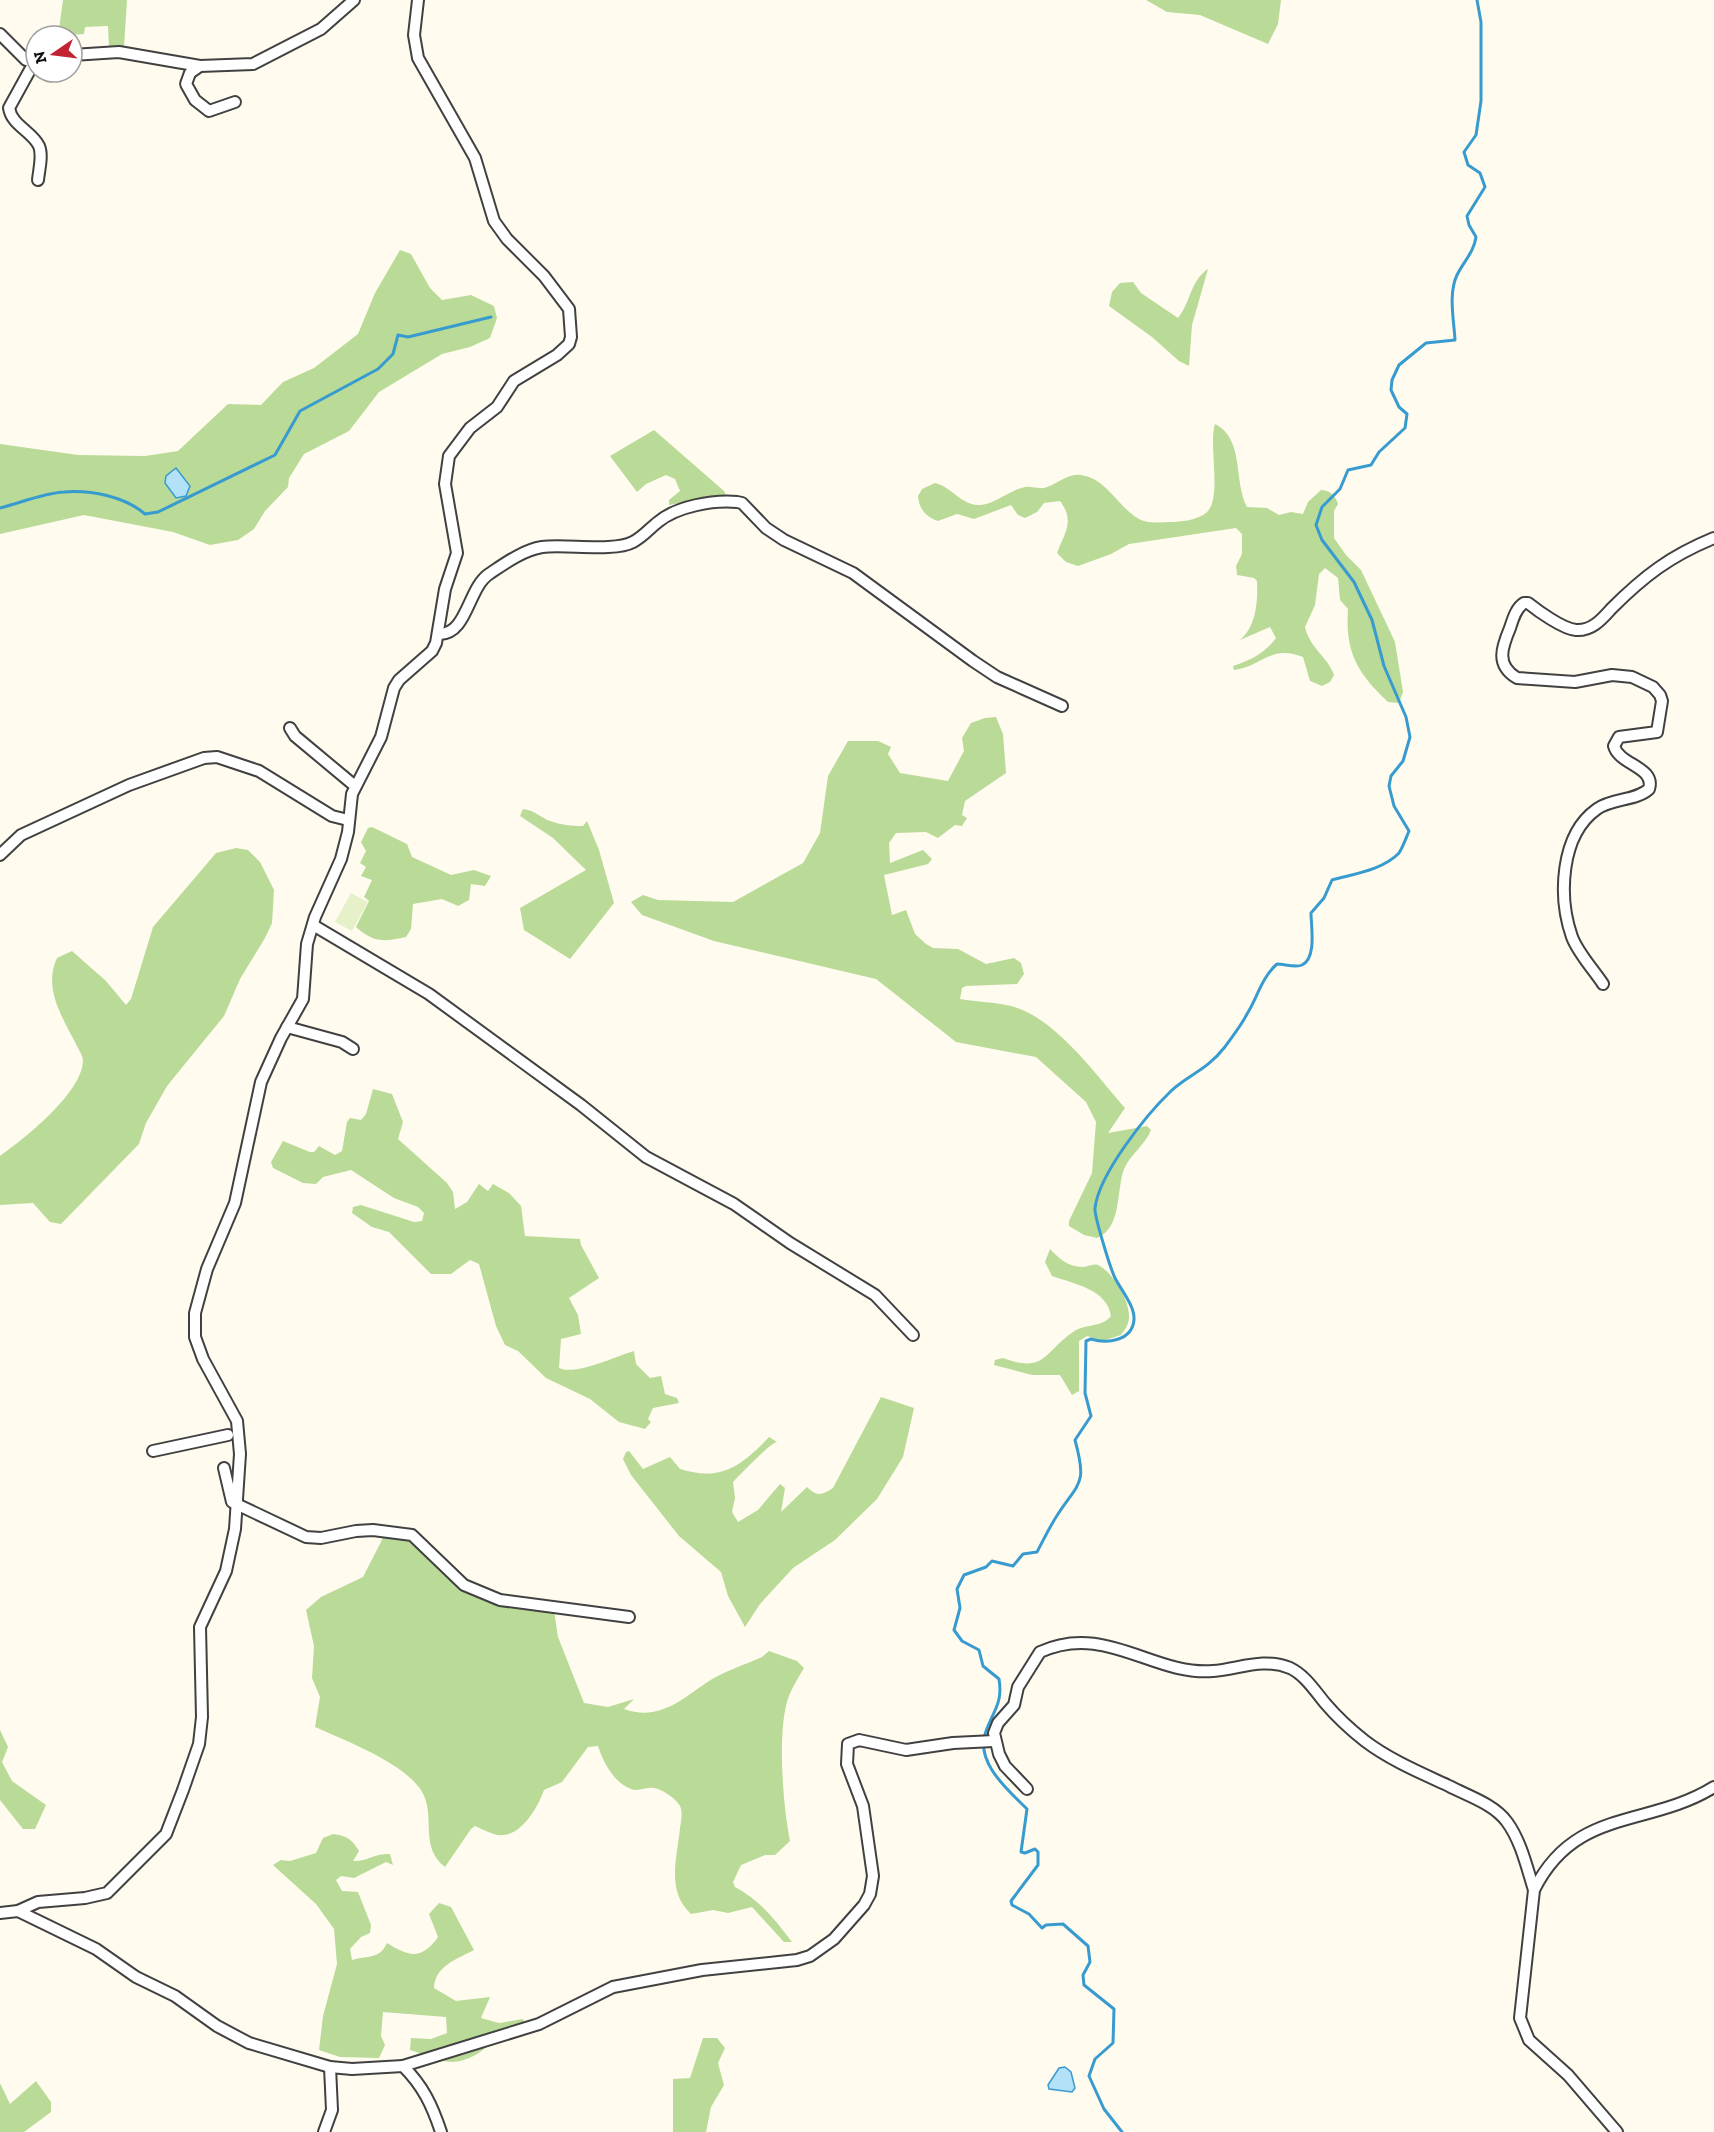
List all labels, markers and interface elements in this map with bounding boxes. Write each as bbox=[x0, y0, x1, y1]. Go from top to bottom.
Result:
north arrow bbox=[24, 24, 84, 84]
text: N bbox=[29, 49, 51, 66]

